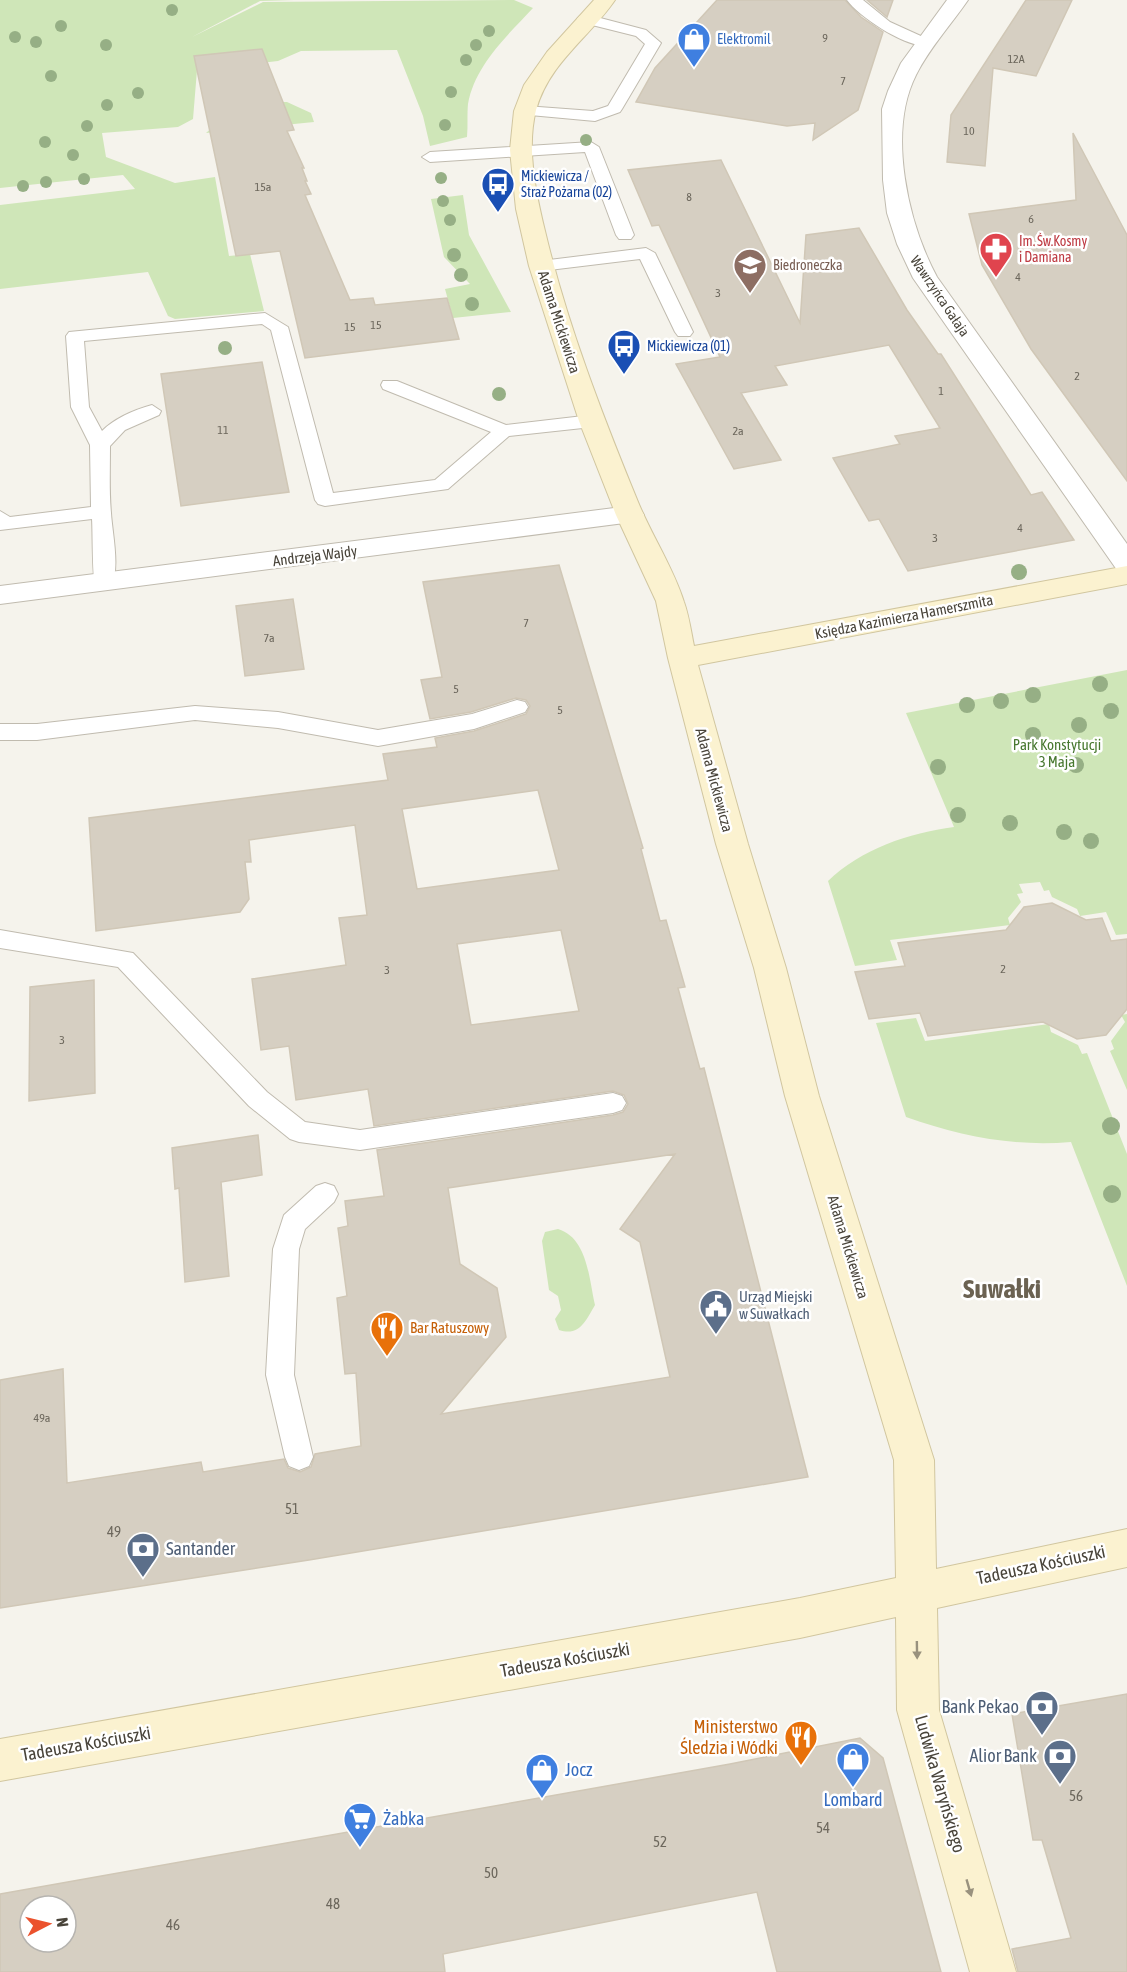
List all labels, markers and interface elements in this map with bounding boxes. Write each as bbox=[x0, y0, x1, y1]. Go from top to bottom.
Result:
shop icon: Elektromil bbox=[676, 21, 712, 68]
place label: Elektromil bbox=[717, 31, 771, 47]
house number: 9 bbox=[822, 31, 828, 45]
house number: 12A bbox=[1007, 52, 1025, 66]
house number: 7 bbox=[840, 74, 846, 88]
house number: 10 bbox=[963, 124, 975, 138]
bus stop icon: Mickiewicza / Straż Pożarna (02) bbox=[480, 166, 516, 213]
place label: Mickiewicza / Straż Pożarna (02) bbox=[521, 168, 612, 200]
house number: 15a bbox=[255, 180, 271, 194]
house number: 8 bbox=[686, 190, 692, 204]
house number: 6 bbox=[1028, 212, 1034, 226]
pharmacy icon: Im. Św.Kosmy i Damiana bbox=[978, 231, 1014, 278]
place label: Im. Św.Kosmy i Damiana bbox=[1019, 233, 1087, 265]
school or university icon: Biedroneczka bbox=[732, 247, 768, 294]
street label: Wawrzyńca Gałaja bbox=[907, 253, 973, 339]
place label: Biedroneczka bbox=[773, 257, 842, 273]
street label: Adama Mickiewicza bbox=[535, 268, 584, 375]
house number: 4 bbox=[1015, 270, 1021, 284]
house number: 3 bbox=[715, 286, 721, 300]
house number: 15 bbox=[370, 318, 382, 332]
house number: 15 bbox=[344, 320, 356, 334]
bus stop icon: Mickiewicza (01) bbox=[606, 328, 642, 375]
place label: Mickiewicza (01) bbox=[647, 338, 730, 354]
house number: 2 bbox=[1074, 369, 1080, 383]
house number: 1 bbox=[938, 384, 944, 398]
house number: 11 bbox=[217, 423, 229, 437]
house number: 2a bbox=[732, 424, 744, 438]
house number: 4 bbox=[1017, 521, 1023, 535]
house number: 3 bbox=[932, 531, 938, 545]
street label: Andrzeja Wajdy bbox=[272, 542, 358, 569]
street label: Księdza Kazimierza Hamerszmita bbox=[813, 591, 994, 642]
house number: 7 bbox=[523, 616, 529, 630]
house number: 7a bbox=[263, 631, 275, 645]
house number: 5 bbox=[453, 682, 459, 696]
house number: 5 bbox=[557, 703, 563, 717]
street label: Adama Mickiewicza bbox=[692, 726, 737, 834]
park label: Park Konstytucji 3 Maja bbox=[1013, 736, 1101, 770]
house number: 2 bbox=[1000, 962, 1006, 976]
house number: 3 bbox=[384, 963, 390, 977]
house number: 3 bbox=[59, 1033, 65, 1047]
street label: Adama Mickiewicza bbox=[825, 1193, 872, 1300]
district label: Suwałki bbox=[963, 1273, 1041, 1304]
public building icon: Urząd Miejski w Suwałkach bbox=[698, 1288, 734, 1335]
place label: Urząd Miejski w Suwałkach bbox=[739, 1288, 812, 1322]
restaurant icon: Bar Ratuszowy bbox=[369, 1310, 405, 1357]
place label: Bar Ratuszowy bbox=[410, 1319, 489, 1336]
house number: 49a bbox=[34, 1411, 50, 1425]
house number: 51 bbox=[285, 1500, 299, 1517]
house number: 49 bbox=[107, 1523, 121, 1540]
bank icon: Santander bbox=[125, 1531, 161, 1578]
place label: Santander bbox=[166, 1538, 236, 1559]
street label: Tadeusza Kościuszki bbox=[975, 1541, 1107, 1588]
street label: Tadeusza Kościuszki bbox=[498, 1638, 631, 1681]
one-way arrow bbox=[912, 1640, 922, 1659]
bank icon: Bank Pekao bbox=[1024, 1689, 1060, 1736]
place label: Bank Pekao bbox=[941, 1696, 1019, 1717]
street label: Ludwika Waryńskiego bbox=[911, 1713, 970, 1855]
place label: Ministerstwo Śledzia i Wódki bbox=[680, 1716, 778, 1758]
restaurant icon: Ministerstwo Śledzia i Wódki bbox=[783, 1719, 819, 1766]
street label: Tadeusza Kościuszki bbox=[19, 1722, 152, 1765]
bank icon: Alior Bank bbox=[1042, 1738, 1078, 1785]
shop icon: Lombard bbox=[835, 1741, 871, 1788]
place label: Alior Bank bbox=[969, 1745, 1037, 1766]
shop icon: Jocz bbox=[524, 1752, 560, 1799]
place label: Jocz bbox=[565, 1759, 593, 1780]
house number: 56 bbox=[1069, 1787, 1083, 1804]
place label: Lombard bbox=[823, 1789, 883, 1810]
supermarket icon: Żabka bbox=[342, 1801, 378, 1848]
place label: Żabka bbox=[383, 1808, 424, 1829]
house number: 54 bbox=[816, 1819, 830, 1836]
house number: 52 bbox=[653, 1833, 667, 1850]
house number: 50 bbox=[484, 1864, 498, 1881]
one-way arrow bbox=[965, 1879, 974, 1897]
north arrow bbox=[18, 1894, 78, 1954]
house number: 48 bbox=[326, 1895, 340, 1912]
text: N bbox=[53, 1916, 72, 1928]
house number: 46 bbox=[166, 1916, 180, 1933]

